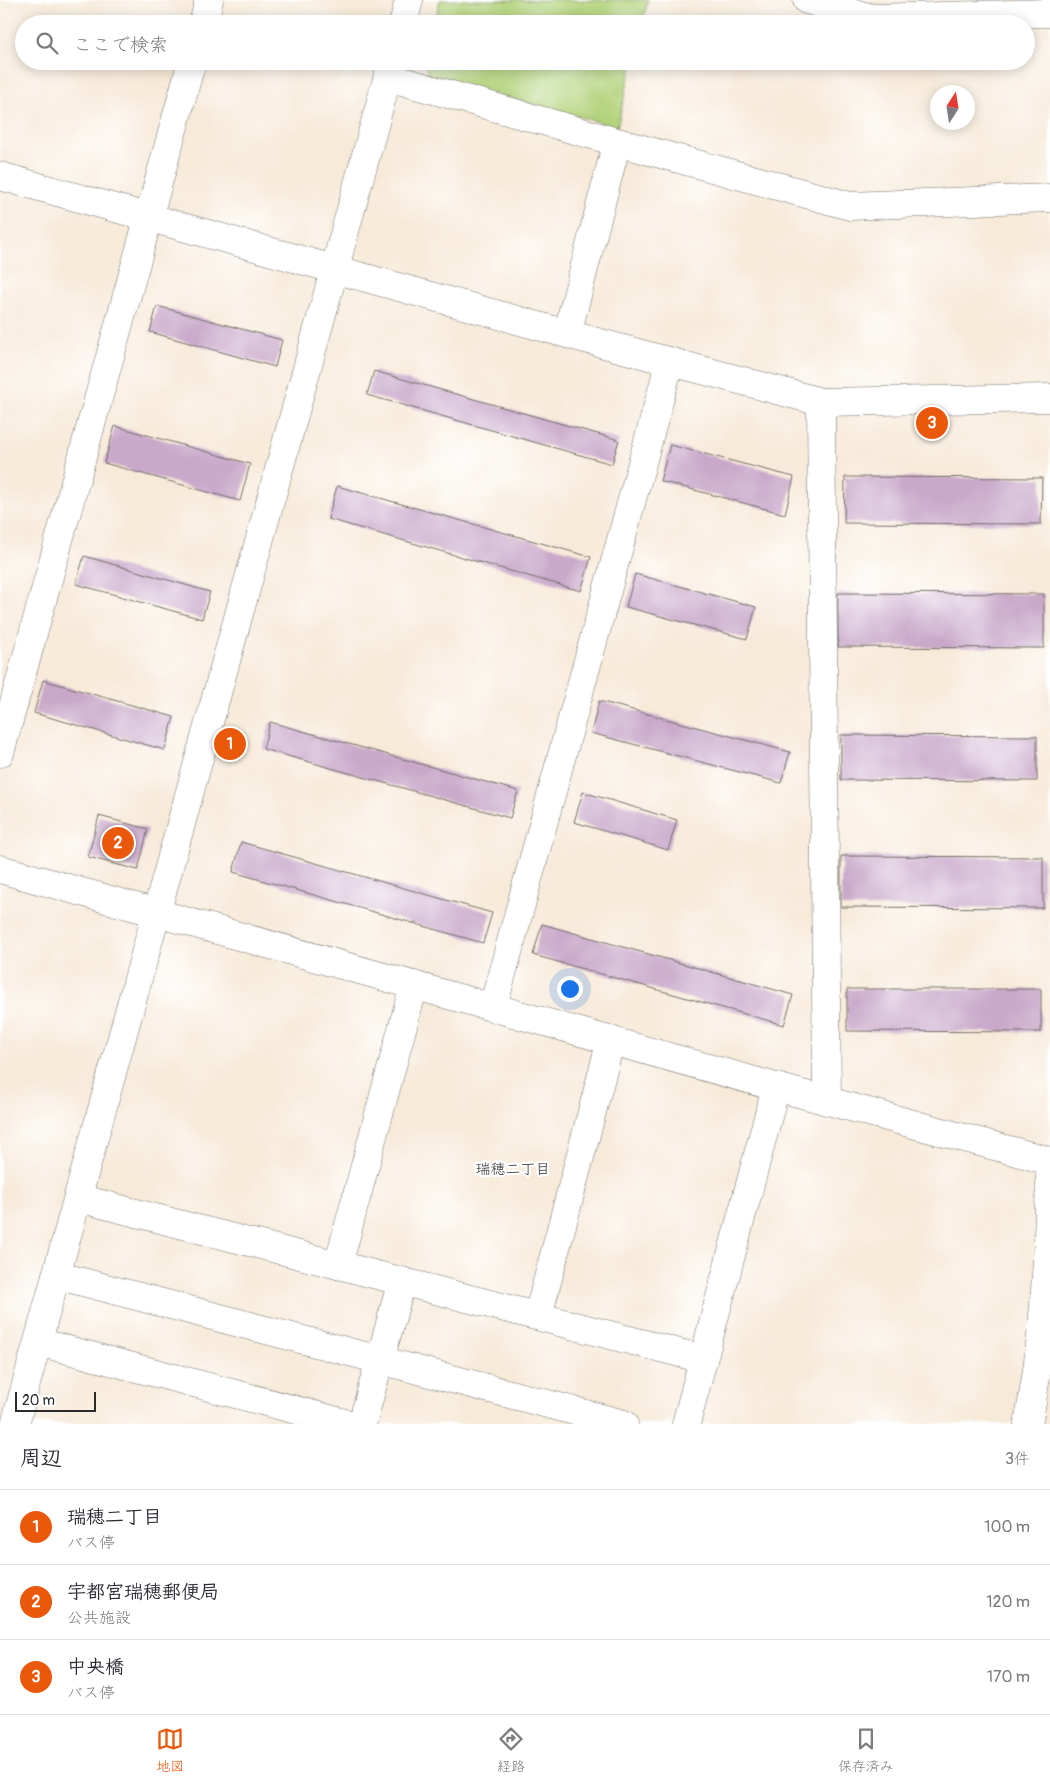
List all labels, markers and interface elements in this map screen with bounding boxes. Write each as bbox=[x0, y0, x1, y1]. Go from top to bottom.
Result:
search box bbox=[15, 15, 1035, 70]
icon: search bbox=[33, 29, 61, 57]
text: ここで検索 bbox=[73, 33, 168, 57]
north arrow bbox=[930, 85, 975, 130]
pin: 3 bbox=[916, 404, 948, 442]
pin: 1 bbox=[214, 725, 246, 763]
pin: 2 bbox=[102, 824, 134, 862]
your location bbox=[557, 976, 583, 1002]
district label: 瑞穂二丁目 bbox=[475, 1160, 551, 1179]
scale bar bbox=[15, 1389, 96, 1412]
text: 20 m bbox=[22, 1392, 55, 1409]
text: 周辺 bbox=[20, 1445, 62, 1472]
text: 3件 bbox=[1005, 1449, 1030, 1469]
text: 瑞穂二丁目 bbox=[67, 1505, 162, 1529]
text: 1 bbox=[33, 1517, 39, 1537]
text: 100 m bbox=[984, 1517, 1030, 1537]
text: バス停 bbox=[67, 1533, 115, 1553]
text: 宇都宮瑞穂郵便局 bbox=[67, 1580, 219, 1604]
text: 2 bbox=[32, 1592, 40, 1612]
text: 120 m bbox=[986, 1592, 1030, 1612]
text: 公共施設 bbox=[67, 1608, 131, 1628]
text: 中央橋 bbox=[67, 1655, 124, 1679]
text: 3 bbox=[32, 1667, 40, 1687]
text: 170 m bbox=[987, 1667, 1030, 1687]
text: バス停 bbox=[67, 1683, 115, 1703]
tab: 地図 bbox=[156, 1725, 184, 1775]
tab: 経路 bbox=[497, 1725, 525, 1775]
tab: 保存済み bbox=[838, 1725, 894, 1775]

